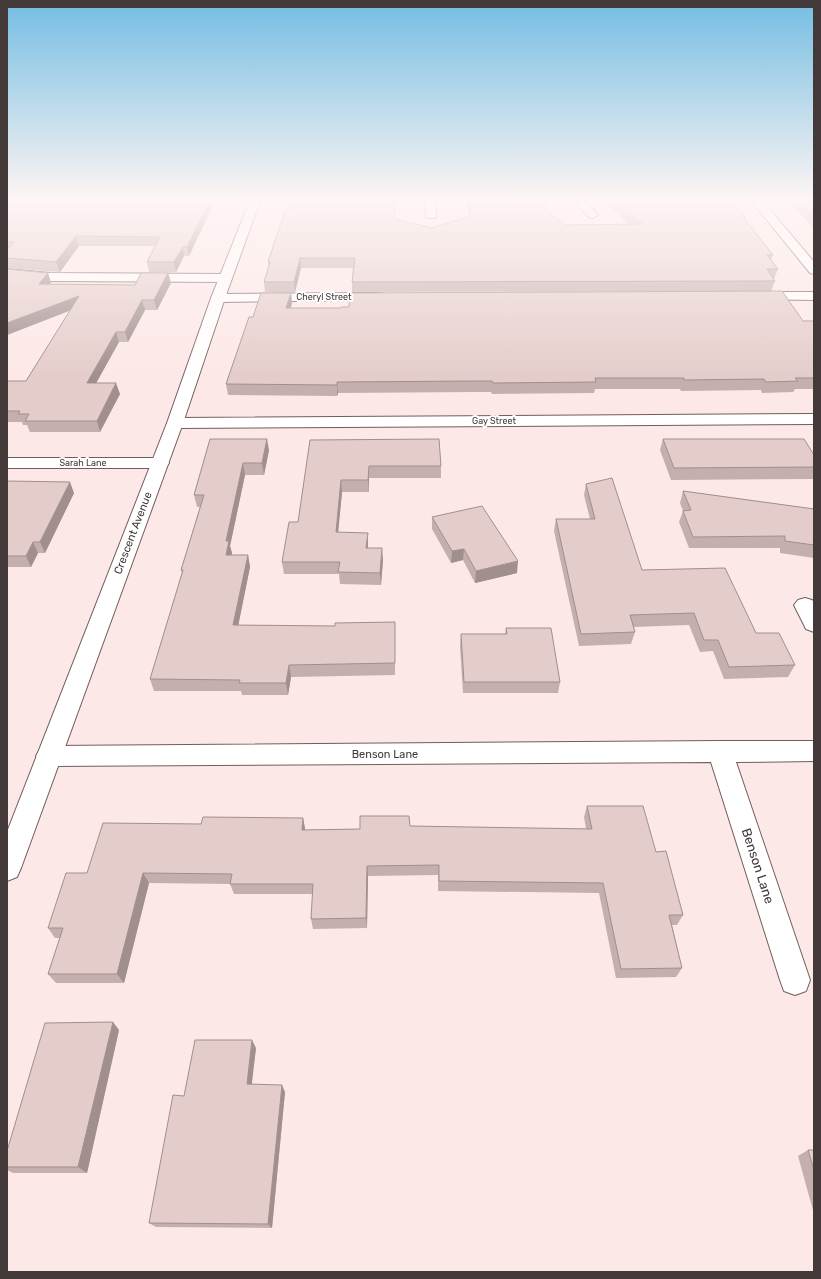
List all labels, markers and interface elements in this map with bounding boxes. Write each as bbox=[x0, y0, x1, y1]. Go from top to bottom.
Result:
street label: Cheryl Street bbox=[296, 292, 352, 302]
street label: Gay Street bbox=[472, 416, 516, 426]
street label: Sarah Lane bbox=[59, 458, 107, 468]
street label: Crescent Avenue bbox=[111, 490, 155, 576]
street label: Benson Lane bbox=[352, 748, 418, 761]
street label: Benson Lane bbox=[739, 826, 777, 906]

